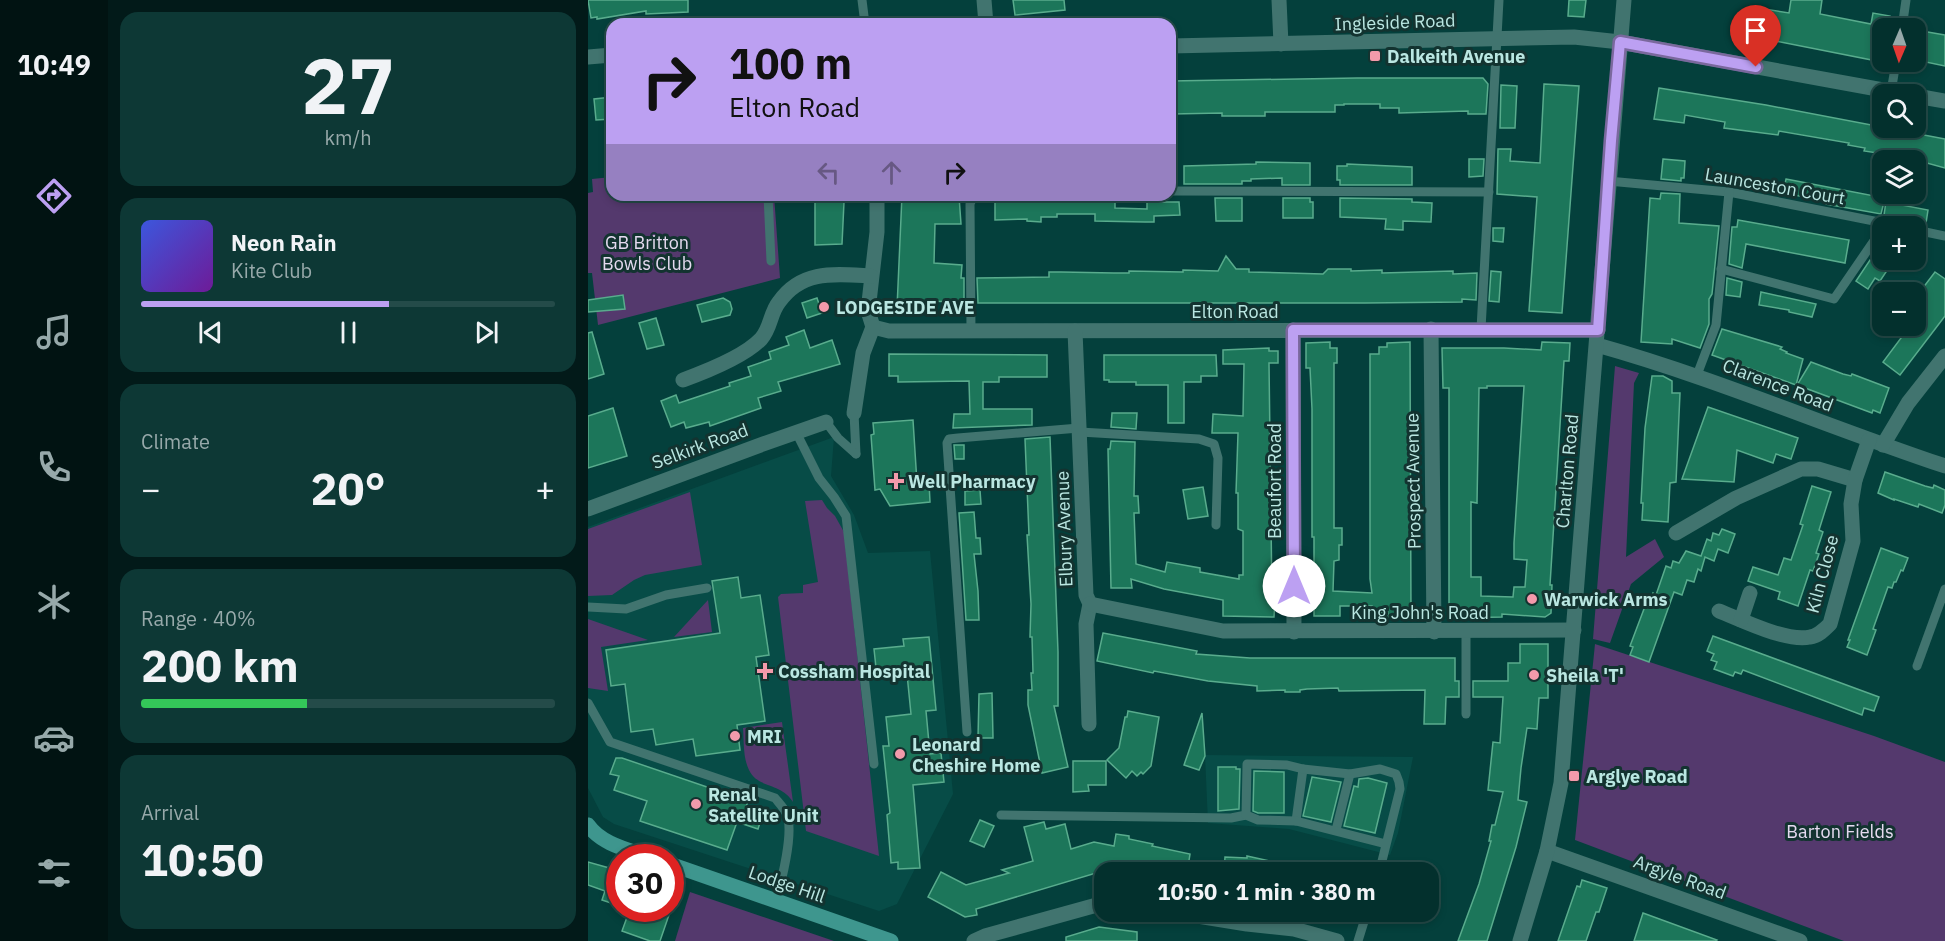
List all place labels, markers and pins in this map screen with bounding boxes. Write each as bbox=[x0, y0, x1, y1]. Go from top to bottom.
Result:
pin bbox=[1730, 5, 1781, 67]
place label: Dalkeith Avenue bbox=[1387, 45, 1525, 68]
marker: Dalkeith Avenue bbox=[1368, 49, 1382, 63]
place label: LODGESIDE AVE bbox=[836, 296, 975, 319]
marker: LODGESIDE AVE bbox=[817, 300, 831, 314]
place label: Well Pharmacy bbox=[908, 470, 1036, 493]
marker: Well Pharmacy bbox=[889, 474, 903, 488]
place label: Warwick Arms bbox=[1544, 588, 1668, 611]
marker: Warwick Arms bbox=[1525, 592, 1539, 606]
place label: Cossham Hospital bbox=[778, 660, 931, 683]
marker: Cossham Hospital bbox=[756, 662, 774, 680]
place label: Sheila 'T' bbox=[1546, 664, 1624, 687]
marker: Sheila 'T' bbox=[1527, 668, 1541, 682]
place label: MRI bbox=[747, 725, 782, 748]
marker: MRI bbox=[728, 729, 742, 743]
place label: Leonard Cheshire Home bbox=[912, 733, 1040, 777]
marker: Leonard Cheshire Home bbox=[893, 747, 907, 761]
place label: Arglye Road bbox=[1586, 765, 1688, 788]
marker: Arglye Road bbox=[1567, 769, 1581, 783]
place label: Renal Satellite Unit bbox=[708, 783, 819, 827]
marker: Renal Satellite Unit bbox=[689, 797, 703, 811]

